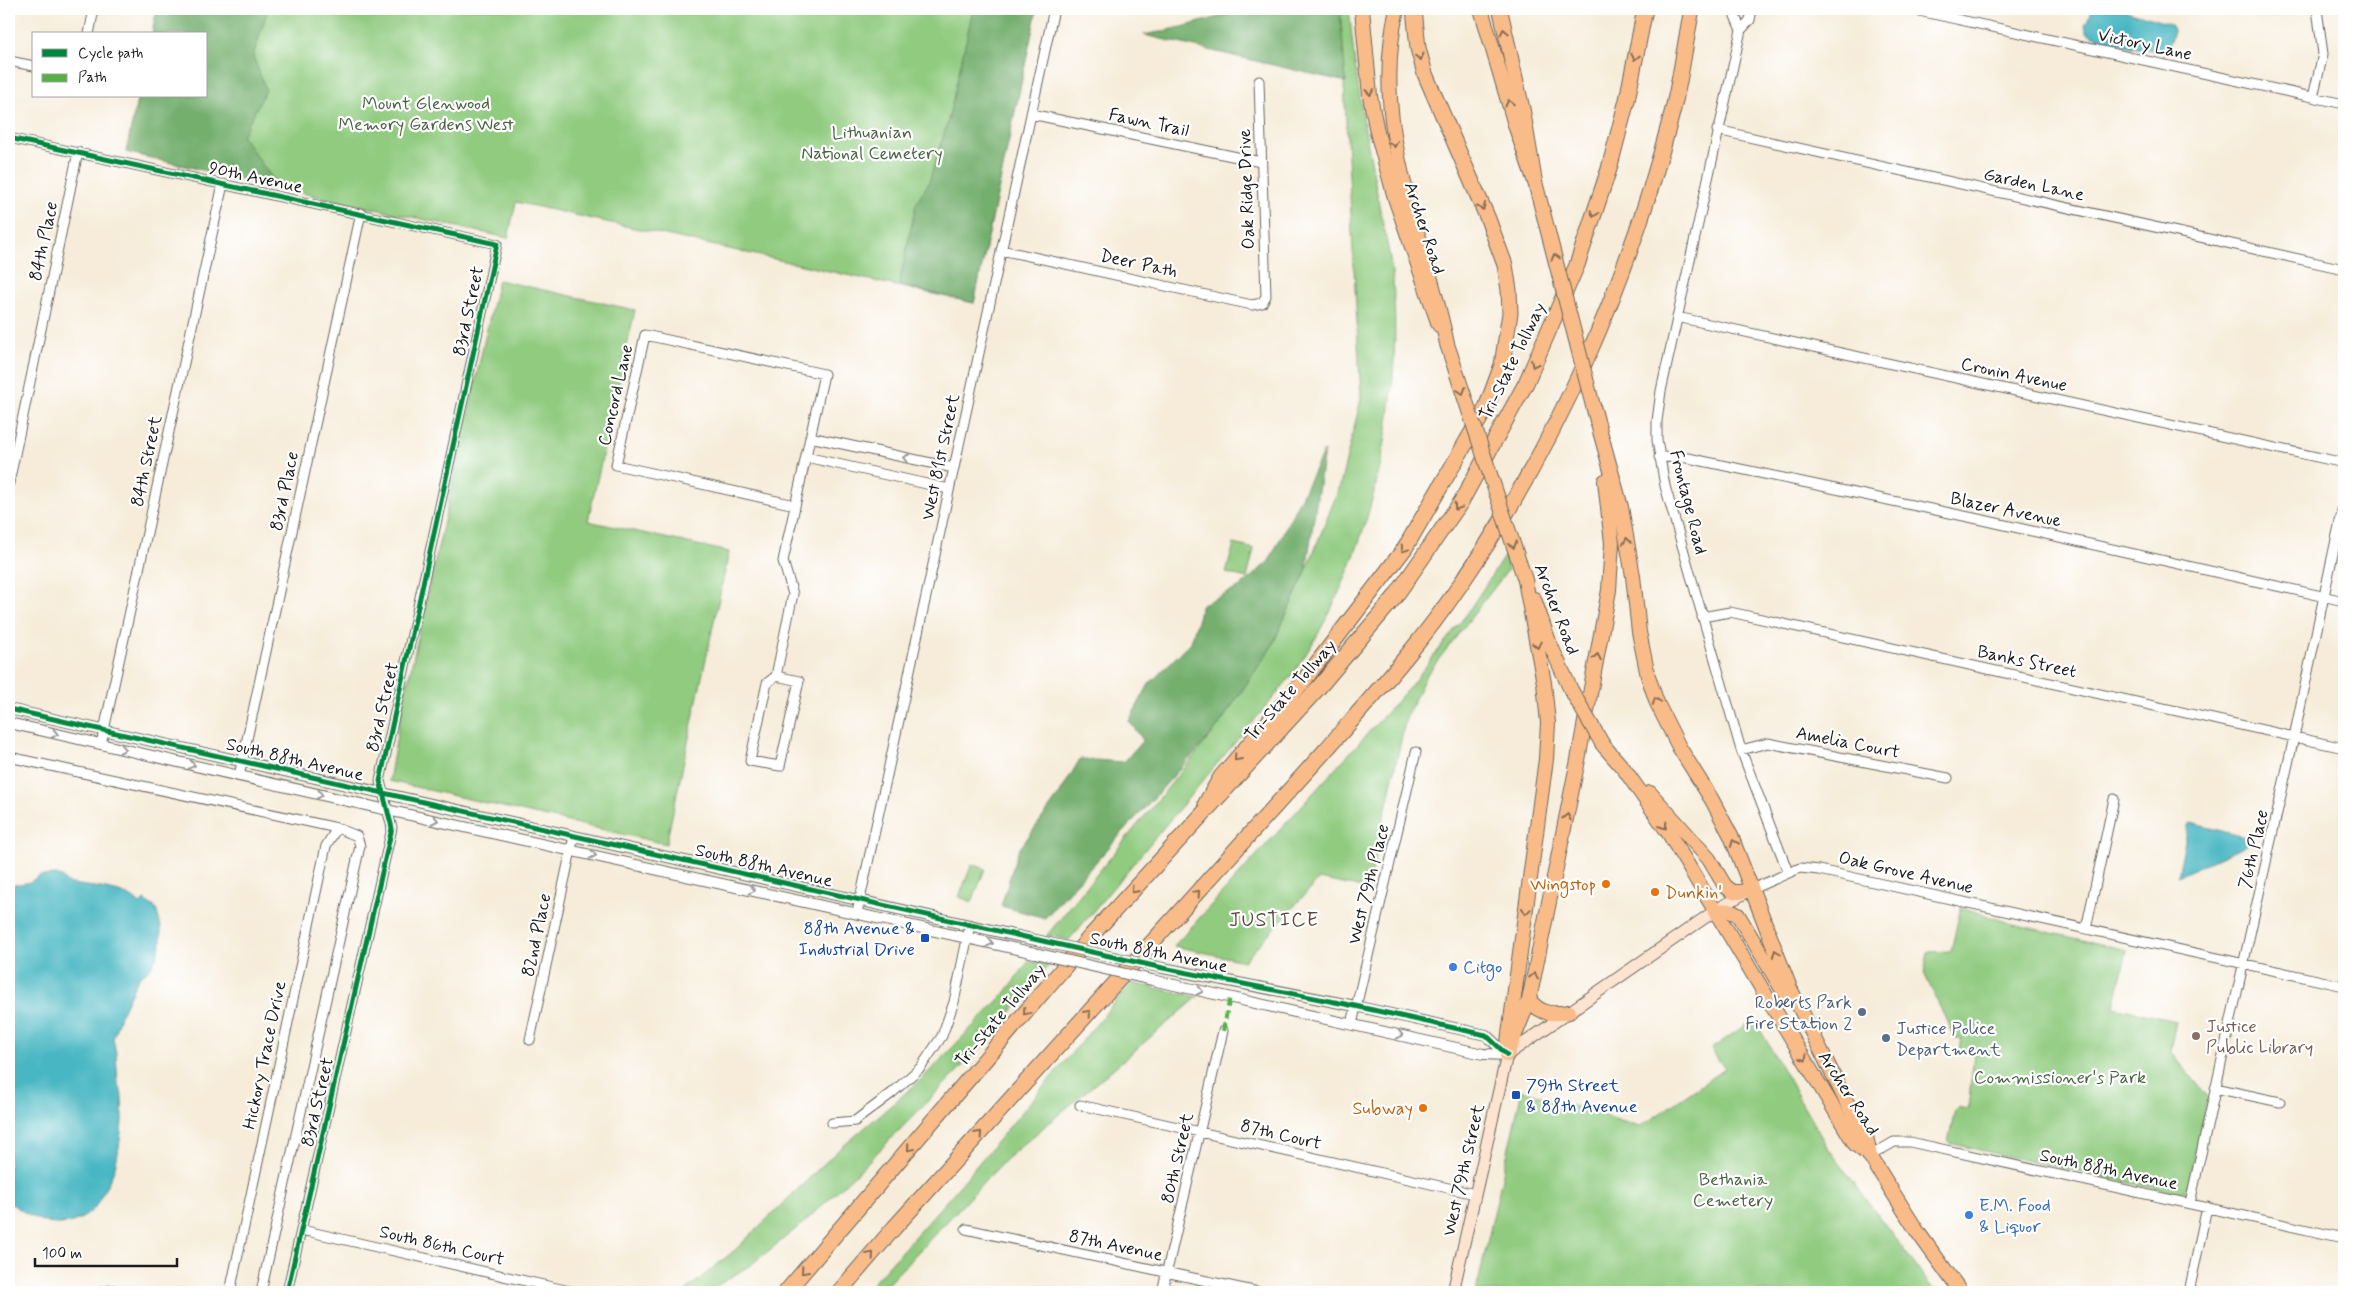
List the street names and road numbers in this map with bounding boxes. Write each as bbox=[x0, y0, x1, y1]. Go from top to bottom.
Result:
street label: Victory Lane bbox=[2096, 23, 2194, 67]
street label: Fawn Trail bbox=[1106, 103, 1191, 143]
street label: Oak Ridge Drive bbox=[1233, 128, 1261, 250]
street label: 90th Avenue bbox=[207, 156, 305, 200]
street label: Garden Lane bbox=[1981, 163, 2086, 207]
street label: Archer Road bbox=[1398, 179, 1450, 278]
street label: 84th Place bbox=[24, 199, 64, 283]
street label: Deer Path bbox=[1098, 244, 1180, 284]
street label: 83rd Street bbox=[448, 264, 490, 358]
street label: Tri-State Tollway bbox=[1474, 299, 1552, 424]
street label: Concord Lane bbox=[593, 342, 639, 448]
street label: Cronin Avenue bbox=[1958, 352, 2069, 398]
street label: West 81st Street bbox=[916, 391, 966, 523]
street label: 84th Street bbox=[126, 413, 168, 509]
street label: Frontage Road bbox=[1663, 448, 1713, 557]
street label: 83rd Place bbox=[265, 449, 305, 533]
street label: Blazer Avenue bbox=[1948, 486, 2064, 533]
street label: Archer Road bbox=[1528, 560, 1584, 658]
street label: Tri-State Tollway bbox=[1240, 634, 1342, 747]
street label: Banks Street bbox=[1975, 640, 2079, 684]
street label: 83rd Street bbox=[361, 660, 405, 754]
street label: Amelia Court bbox=[1794, 721, 1902, 765]
street label: South 88th Avenue bbox=[224, 732, 366, 787]
street label: 76th Place bbox=[2233, 807, 2275, 891]
street label: West 79th Place bbox=[1342, 822, 1396, 947]
street label: South 88th Avenue bbox=[693, 838, 835, 893]
street label: Oak Grove Avenue bbox=[1836, 846, 1975, 900]
street label: 82nd Place bbox=[516, 891, 558, 979]
street label: South 88th Avenue bbox=[1088, 927, 1230, 979]
street label: Tri-State Tollway bbox=[950, 959, 1051, 1072]
street label: Hickory Trace Drive bbox=[238, 979, 292, 1132]
street label: Archer Road bbox=[1812, 1047, 1884, 1140]
street label: 83rd Street bbox=[296, 1055, 340, 1149]
street label: West 79th Street bbox=[1437, 1101, 1491, 1239]
street label: 80th Street bbox=[1156, 1110, 1200, 1206]
street label: 87th Court bbox=[1238, 1114, 1324, 1156]
street label: South 88th Avenue bbox=[2038, 1144, 2180, 1196]
street label: South 86th Court bbox=[377, 1220, 507, 1272]
street label: 87th Avenue bbox=[1067, 1224, 1165, 1268]

